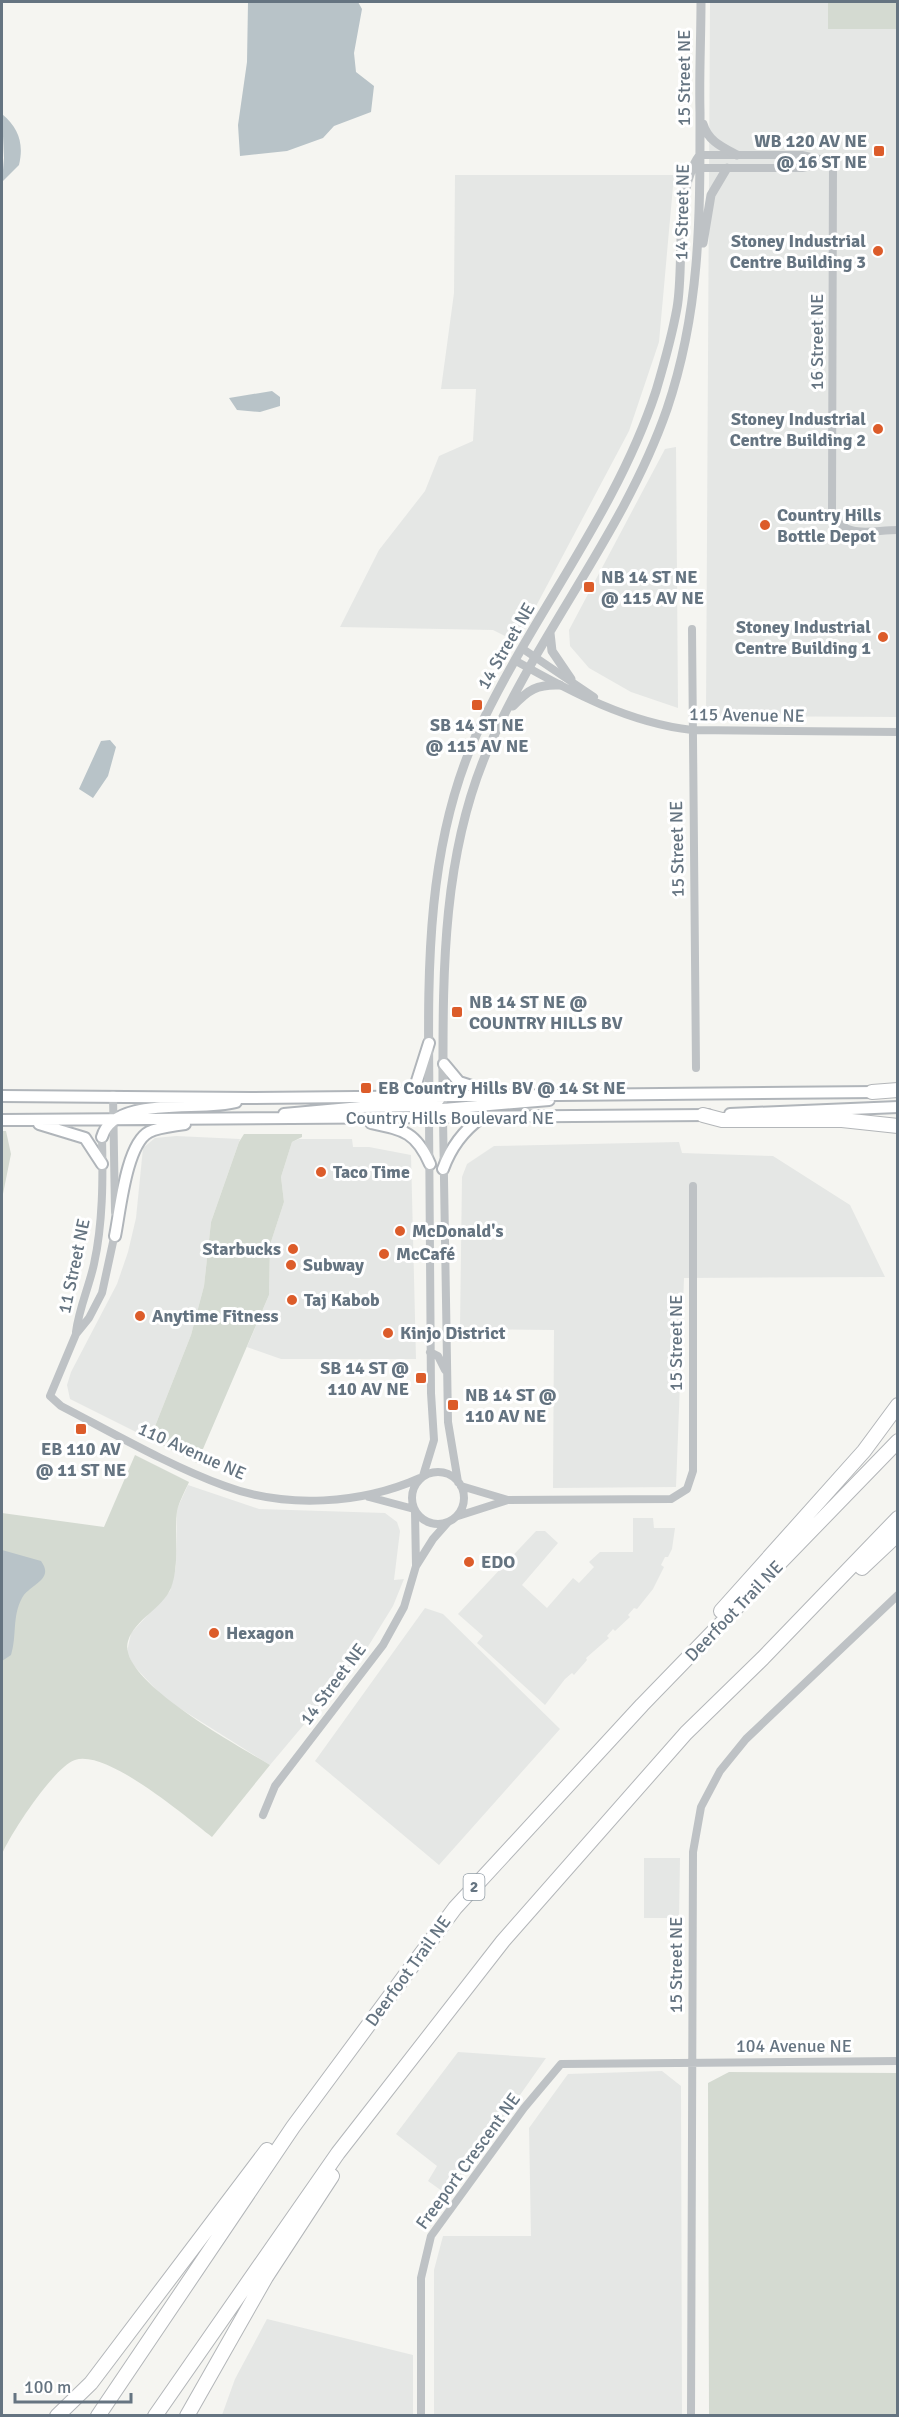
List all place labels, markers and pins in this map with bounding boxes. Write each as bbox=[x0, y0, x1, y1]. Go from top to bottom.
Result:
place label: WB 120 AV NE @ 16 ST NE bbox=[754, 130, 867, 173]
marker: WB 120 AV NE @ 16 ST NE bbox=[872, 144, 886, 158]
place label: Stoney Industrial Centre Building 3 bbox=[730, 230, 866, 273]
marker: Stoney Industrial Centre Building 3 bbox=[871, 244, 885, 258]
place label: Stoney Industrial Centre Building 2 bbox=[730, 408, 866, 451]
marker: Stoney Industrial Centre Building 2 bbox=[871, 422, 885, 436]
place label: Country Hills Bottle Depot bbox=[777, 504, 881, 547]
marker: Country Hills Bottle Depot bbox=[758, 518, 772, 532]
place label: NB 14 ST NE @ 115 AV NE bbox=[601, 566, 704, 609]
marker: NB 14 ST NE @ 115 AV NE bbox=[582, 580, 596, 594]
place label: Stoney Industrial Centre Building 1 bbox=[735, 616, 871, 659]
marker: Stoney Industrial Centre Building 1 bbox=[876, 630, 890, 644]
marker: SB 14 ST NE @ 115 AV NE bbox=[470, 698, 484, 712]
place label: SB 14 ST NE @ 115 AV NE bbox=[425, 714, 529, 757]
place label: NB 14 ST NE @ COUNTRY HILLS BV bbox=[469, 991, 623, 1034]
marker: NB 14 ST NE @ COUNTRY HILLS BV bbox=[450, 1005, 464, 1019]
place label: EB Country Hills BV @ 14 St NE bbox=[378, 1077, 626, 1099]
marker: EB Country Hills BV @ 14 St NE bbox=[359, 1081, 373, 1095]
place label: Taco Time bbox=[333, 1161, 410, 1183]
marker: Taco Time bbox=[314, 1165, 328, 1179]
place label: McDonald's bbox=[412, 1220, 503, 1242]
marker: McDonald's bbox=[393, 1224, 407, 1238]
place label: Starbucks bbox=[202, 1238, 281, 1260]
marker: Starbucks bbox=[286, 1242, 300, 1256]
place label: McCafé bbox=[396, 1243, 455, 1265]
marker: McCafé bbox=[377, 1247, 391, 1261]
place label: Subway bbox=[303, 1254, 364, 1276]
marker: Subway bbox=[284, 1258, 298, 1272]
place label: Taj Kabob bbox=[304, 1289, 380, 1311]
marker: Taj Kabob bbox=[285, 1293, 299, 1307]
place label: Anytime Fitness bbox=[152, 1305, 279, 1327]
marker: Anytime Fitness bbox=[133, 1309, 147, 1323]
place label: Kinjo District bbox=[400, 1322, 506, 1344]
marker: Kinjo District bbox=[381, 1326, 395, 1340]
place label: SB 14 ST @ 110 AV NE bbox=[320, 1357, 409, 1400]
marker: SB 14 ST @ 110 AV NE bbox=[414, 1371, 428, 1385]
place label: NB 14 ST @ 110 AV NE bbox=[465, 1384, 557, 1427]
marker: NB 14 ST @ 110 AV NE bbox=[446, 1398, 460, 1412]
marker: EB 110 AV @ 11 ST NE bbox=[74, 1422, 88, 1436]
place label: EB 110 AV @ 11 ST NE bbox=[36, 1438, 126, 1481]
place label: EDO bbox=[481, 1551, 515, 1573]
marker: EDO bbox=[462, 1555, 476, 1569]
place label: Hexagon bbox=[226, 1622, 294, 1644]
marker: Hexagon bbox=[207, 1626, 221, 1640]

